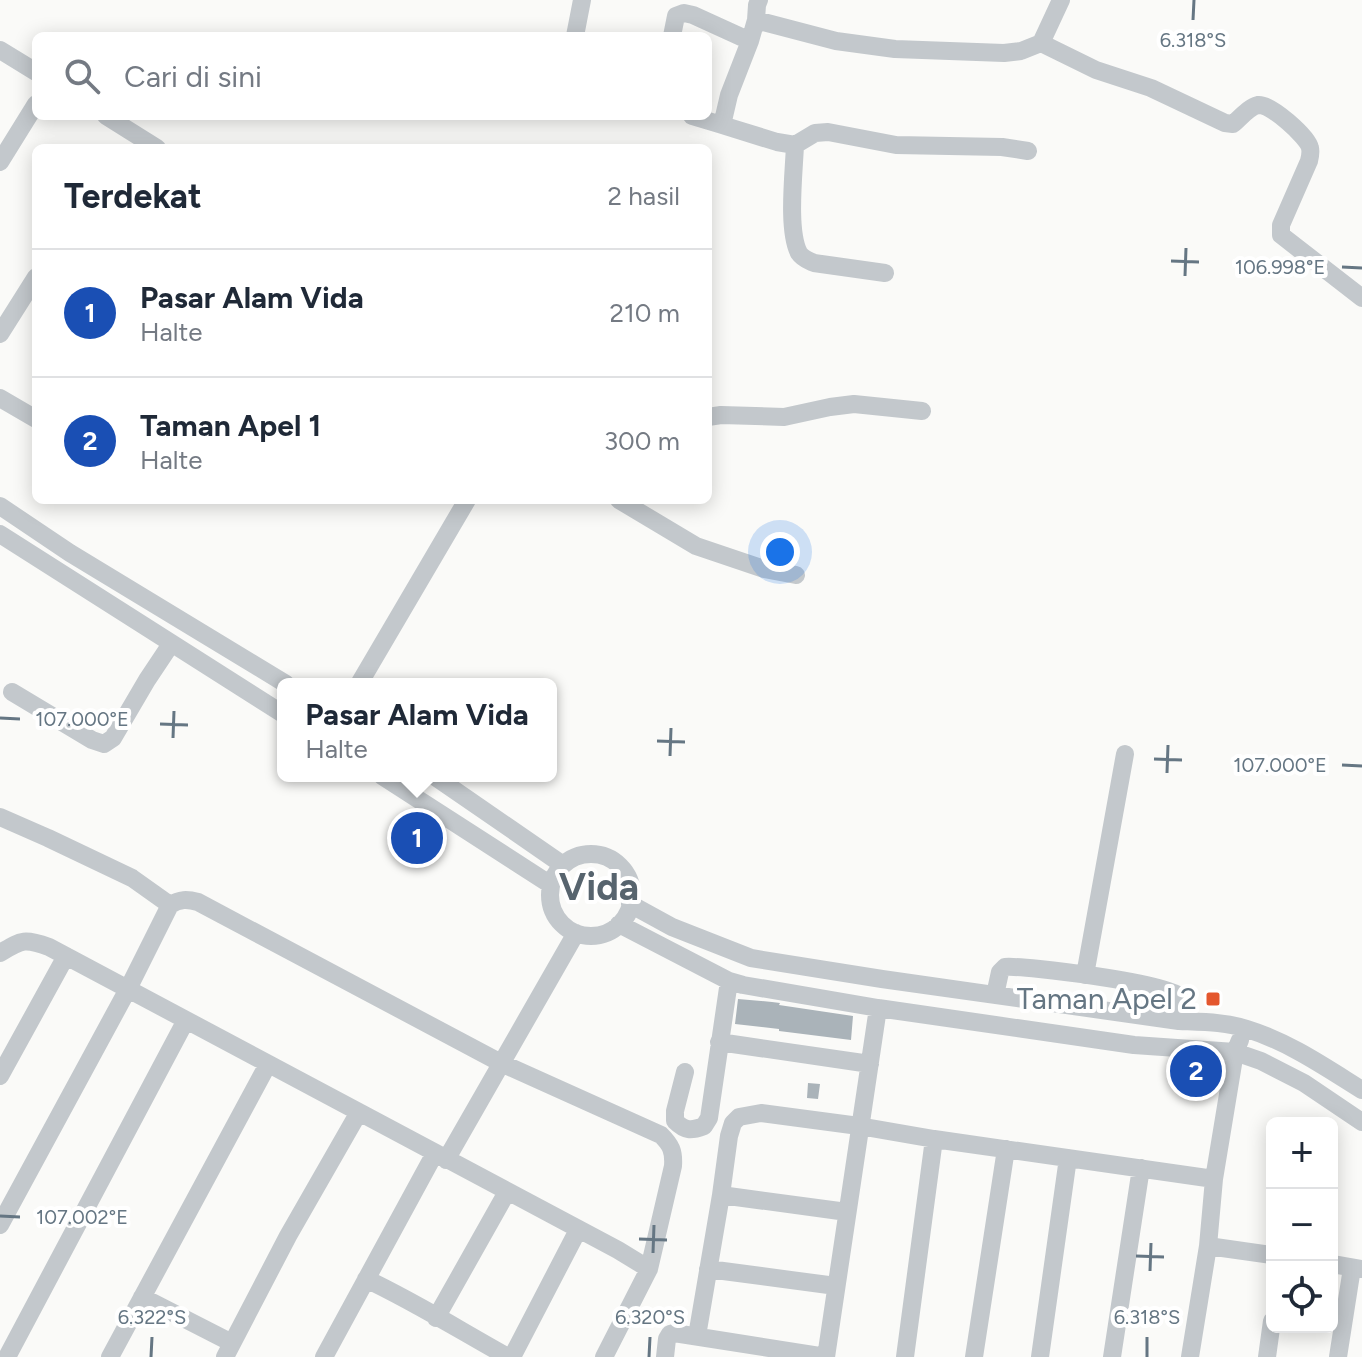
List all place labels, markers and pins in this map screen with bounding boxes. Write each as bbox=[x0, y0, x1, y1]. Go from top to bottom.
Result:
pin: 1 bbox=[391, 808, 443, 868]
place label: Taman Apel 2 bbox=[1017, 980, 1197, 1017]
marker: Taman Apel 2 bbox=[1204, 990, 1222, 1008]
pin: 2 bbox=[1170, 1041, 1222, 1101]

